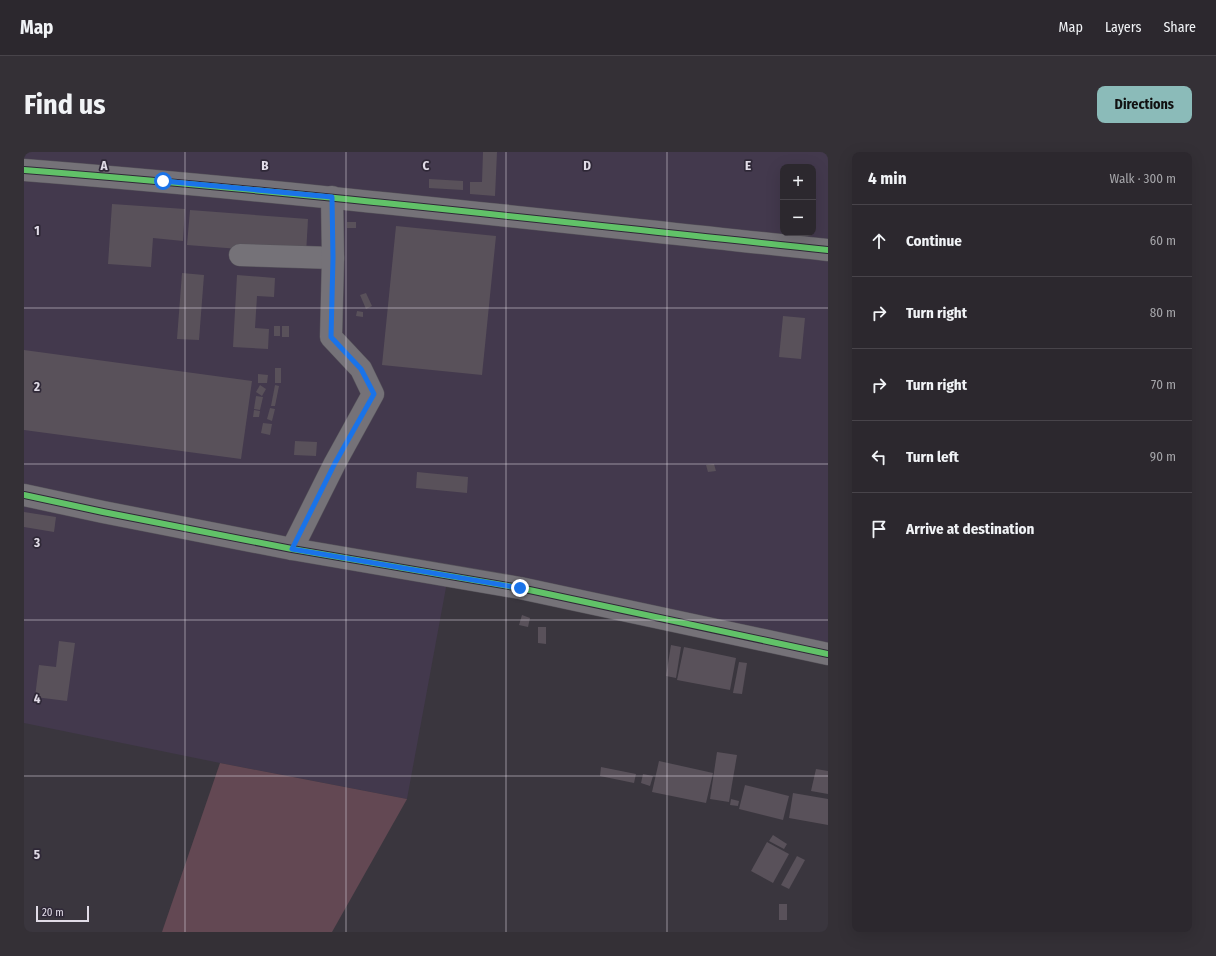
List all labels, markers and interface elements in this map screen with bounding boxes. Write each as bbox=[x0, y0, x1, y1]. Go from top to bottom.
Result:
text: Map bbox=[20, 16, 53, 39]
text: Map bbox=[1059, 19, 1083, 36]
text: Layers bbox=[1105, 19, 1141, 36]
text: Share bbox=[1163, 19, 1196, 36]
button: Directions bbox=[1097, 86, 1192, 123]
text: Find us bbox=[24, 88, 106, 121]
text: A bbox=[99, 158, 108, 173]
text: B bbox=[261, 158, 269, 173]
text: C bbox=[423, 158, 430, 173]
text: D bbox=[583, 158, 591, 173]
text: E bbox=[745, 158, 751, 173]
map controls bbox=[780, 164, 816, 236]
button: + bbox=[780, 164, 816, 200]
text: 4 min bbox=[868, 168, 907, 189]
text: Walk · 300 m bbox=[1110, 171, 1176, 186]
route start bbox=[154, 172, 172, 190]
button: − bbox=[780, 200, 816, 236]
text: 1 bbox=[34, 223, 40, 238]
icon: ahead bbox=[868, 230, 890, 252]
text: Continue bbox=[906, 232, 962, 250]
text: 60 m bbox=[1150, 233, 1176, 248]
icon: right bbox=[868, 302, 890, 324]
text: Turn right bbox=[906, 304, 967, 322]
text: 80 m bbox=[1150, 305, 1176, 320]
icon: right bbox=[868, 374, 890, 396]
text: Turn right bbox=[906, 376, 967, 394]
text: 70 m bbox=[1151, 377, 1176, 392]
text: 2 bbox=[33, 379, 40, 394]
icon: left bbox=[868, 446, 890, 468]
text: Turn left bbox=[906, 448, 959, 466]
text: 90 m bbox=[1150, 449, 1176, 464]
icon: arrive bbox=[868, 518, 890, 540]
text: Arrive at destination bbox=[906, 520, 1034, 538]
text: 3 bbox=[33, 535, 40, 550]
route end bbox=[511, 579, 529, 597]
text: 4 bbox=[34, 691, 41, 706]
text: 5 bbox=[34, 847, 40, 862]
scale bar bbox=[36, 904, 89, 923]
text: 20 m bbox=[42, 906, 64, 919]

